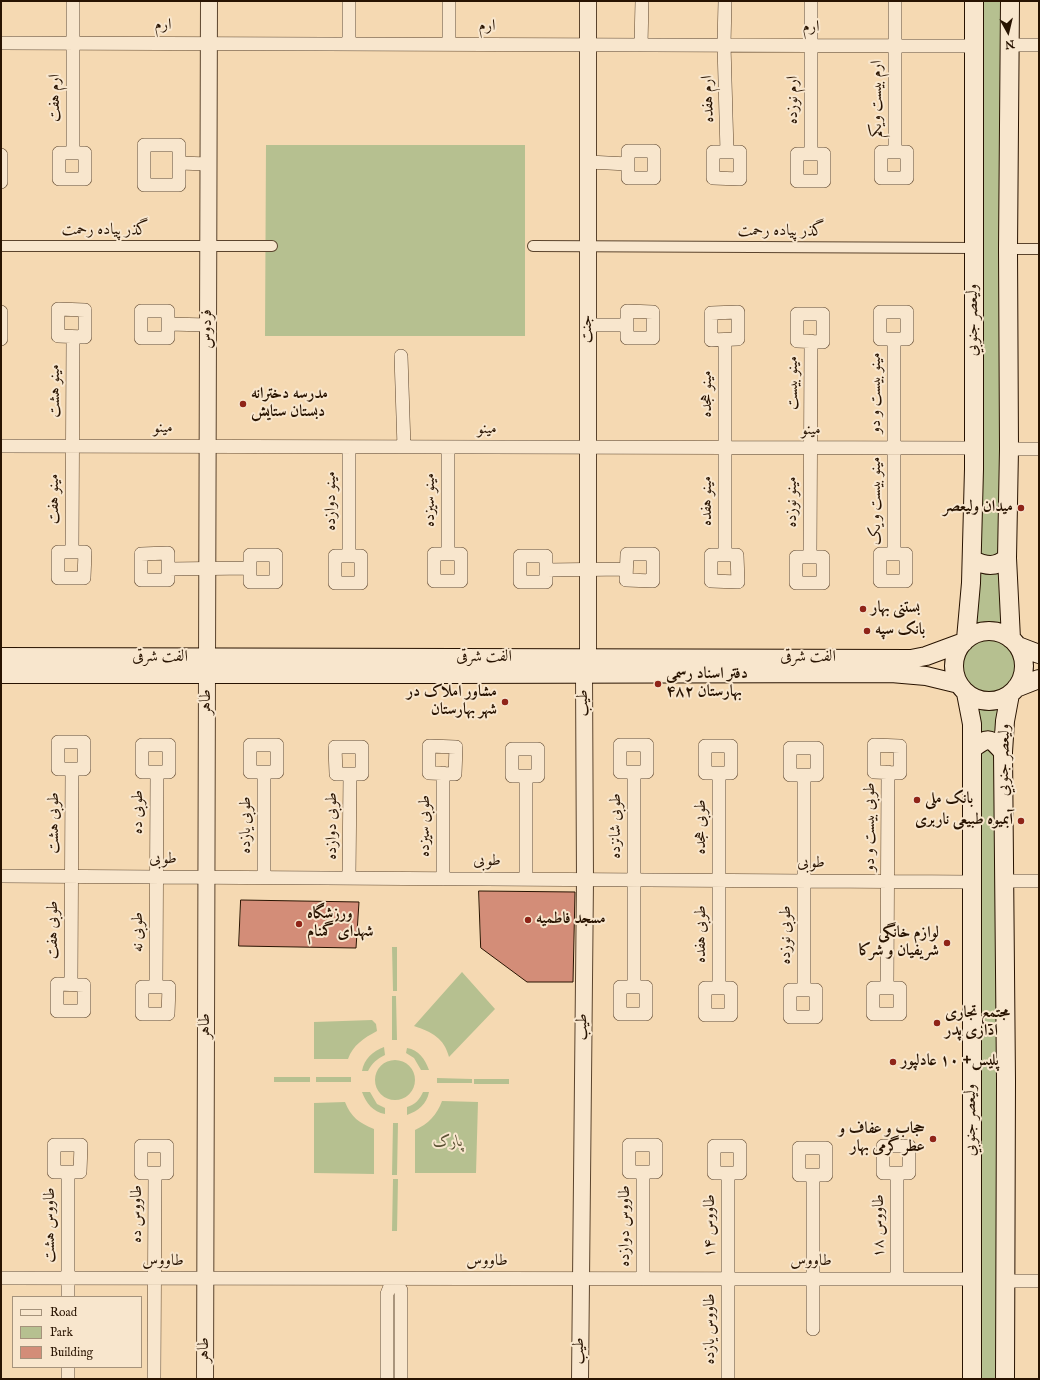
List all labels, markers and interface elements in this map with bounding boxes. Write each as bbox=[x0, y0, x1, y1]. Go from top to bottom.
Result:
north arrow bbox=[988, 12, 1028, 52]
street label: ارم bbox=[154, 16, 172, 36]
street label: ارم bbox=[478, 17, 496, 37]
street label: ارم bbox=[802, 18, 820, 38]
text: N bbox=[1004, 36, 1015, 51]
street label: ارم بیست ویکم bbox=[868, 60, 888, 138]
street label: ارم هفت bbox=[46, 74, 66, 122]
street label: ارم هفده bbox=[699, 75, 719, 123]
street label: ارم نوزده bbox=[784, 76, 804, 124]
street label: گذر پیاده رحمت bbox=[62, 221, 148, 241]
street label: گذر پیاده رحمت bbox=[738, 222, 824, 242]
street label: وليعصر جنوبي bbox=[964, 284, 984, 356]
street label: فردوس bbox=[198, 309, 218, 349]
street label: جنت bbox=[578, 315, 598, 343]
street label: مینو بیست و دو bbox=[867, 353, 887, 433]
street label: مینو بیست bbox=[784, 356, 804, 410]
street label: مینو هشت bbox=[46, 364, 66, 418]
street label: مینو هجده bbox=[698, 371, 718, 417]
place label: مدرسه دخترانه دبستان ستایش bbox=[251, 385, 328, 423]
marker: مدرسه دخترانه دبستان ستایش bbox=[238, 399, 248, 409]
street label: مینو bbox=[153, 419, 173, 439]
street label: مینو bbox=[477, 420, 497, 440]
street label: مینو bbox=[801, 421, 821, 441]
street label: مینو بیست و یک bbox=[867, 457, 887, 545]
street label: مینو دوازده bbox=[322, 471, 342, 531]
street label: مینو سیزده bbox=[421, 473, 441, 527]
street label: مینو هفت bbox=[45, 474, 65, 524]
street label: مینو هفده bbox=[698, 476, 718, 526]
street label: مینو نوزده bbox=[783, 476, 803, 528]
place label: میدان ولیعصر bbox=[943, 498, 1013, 518]
marker: میدان ولیعصر bbox=[1016, 503, 1026, 513]
place label: بستنی بهار bbox=[871, 599, 920, 619]
marker: بستنی بهار bbox=[858, 604, 868, 614]
place label: بانک سپه bbox=[875, 621, 925, 641]
marker: بانک سپه bbox=[862, 626, 872, 636]
street label: الفت شرقی bbox=[132, 648, 188, 668]
street label: الفت شرقی bbox=[456, 648, 512, 668]
street label: الفت شرقی bbox=[780, 648, 836, 668]
place label: دفتر اسناد رسمی ۴۸۲ بهارستان bbox=[666, 665, 748, 703]
marker: دفتر اسناد رسمی ۴۸۲ بهارستان bbox=[653, 679, 663, 689]
place label: مشاور املاک در شهر بهارستان bbox=[407, 683, 497, 721]
street label: طاهر bbox=[197, 689, 217, 715]
street label: طیب bbox=[574, 689, 594, 717]
marker: مشاور املاک در شهر بهارستان bbox=[500, 697, 510, 707]
street label: وليعصر جنوبي bbox=[995, 724, 1015, 796]
street label: طوبی بیست و دو bbox=[861, 783, 881, 871]
street label: طوبی ده bbox=[129, 790, 149, 834]
place label: بانک ملی bbox=[925, 790, 973, 810]
street label: طوبی هشت bbox=[45, 792, 65, 854]
street label: طوبی دوازده bbox=[323, 792, 343, 860]
street label: طوبی شانزده bbox=[607, 793, 627, 859]
street label: طوبی سیزده bbox=[416, 795, 436, 857]
marker: بانک ملی bbox=[912, 795, 922, 805]
street label: طوبی یازده bbox=[237, 796, 257, 854]
street label: طوبی هجده bbox=[692, 800, 712, 854]
place label: آبمیوه طبیعی ناربری bbox=[915, 811, 1013, 831]
marker: آبمیوه طبیعی ناربری bbox=[1016, 816, 1026, 826]
street label: طوبی bbox=[149, 850, 177, 870]
street label: طوبی bbox=[473, 852, 501, 872]
street label: طوبی bbox=[797, 854, 825, 874]
street label: طوبی هفت bbox=[44, 901, 64, 959]
place label: ورزشگاه شهدای گمنام bbox=[307, 905, 374, 943]
street label: طوبی هفده bbox=[692, 905, 712, 963]
street label: طوبی نوزده bbox=[777, 905, 797, 965]
place label: مسجد فاطمیه bbox=[536, 910, 606, 930]
street label: طوبی نه bbox=[129, 912, 149, 952]
marker: مسجد فاطمیه bbox=[523, 915, 533, 925]
marker: ورزشگاه شهدای گمنام bbox=[294, 919, 304, 929]
place label: لوازم خانگی شریفیان و شرکا bbox=[859, 924, 939, 962]
marker: لوازم خانگی شریفیان و شرکا bbox=[942, 938, 952, 948]
place label: مجتمع تجاری اداری پدر bbox=[945, 1004, 1010, 1042]
street label: طاهر bbox=[196, 1013, 216, 1039]
street label: طیب bbox=[573, 1013, 593, 1041]
marker: مجتمع تجاری اداری پدر bbox=[932, 1018, 942, 1028]
place label: پلیس+ ۱۰ عادلپور bbox=[901, 1052, 999, 1072]
marker: پلیس+ ۱۰ عادلپور bbox=[888, 1057, 898, 1067]
street label: وليعصر جنوبي bbox=[962, 1084, 982, 1156]
place label: حجاب و عفاف و عطر گرمی بهار bbox=[839, 1120, 925, 1158]
park label: پارک bbox=[433, 1133, 463, 1153]
marker: حجاب و عفاف و عطر گرمی بهار bbox=[928, 1134, 938, 1144]
street label: طاووس ده bbox=[128, 1185, 148, 1243]
street label: طاووس دوازده bbox=[616, 1185, 636, 1267]
street label: طاووس هشت bbox=[41, 1187, 61, 1263]
street label: طاووس ۱۴ bbox=[701, 1194, 721, 1258]
street label: طاووس ۱۸ bbox=[870, 1194, 890, 1258]
street label: طاووس bbox=[142, 1252, 184, 1272]
street label: طاووس bbox=[466, 1252, 508, 1272]
street label: طاووس bbox=[790, 1252, 832, 1272]
street label: طاووس یازده bbox=[701, 1293, 721, 1365]
legend bbox=[12, 1296, 142, 1368]
text: Road bbox=[50, 1305, 77, 1320]
text: Park bbox=[50, 1325, 73, 1340]
street label: طاهر bbox=[195, 1337, 215, 1363]
street label: طیب bbox=[570, 1337, 590, 1365]
text: Building bbox=[50, 1345, 93, 1360]

